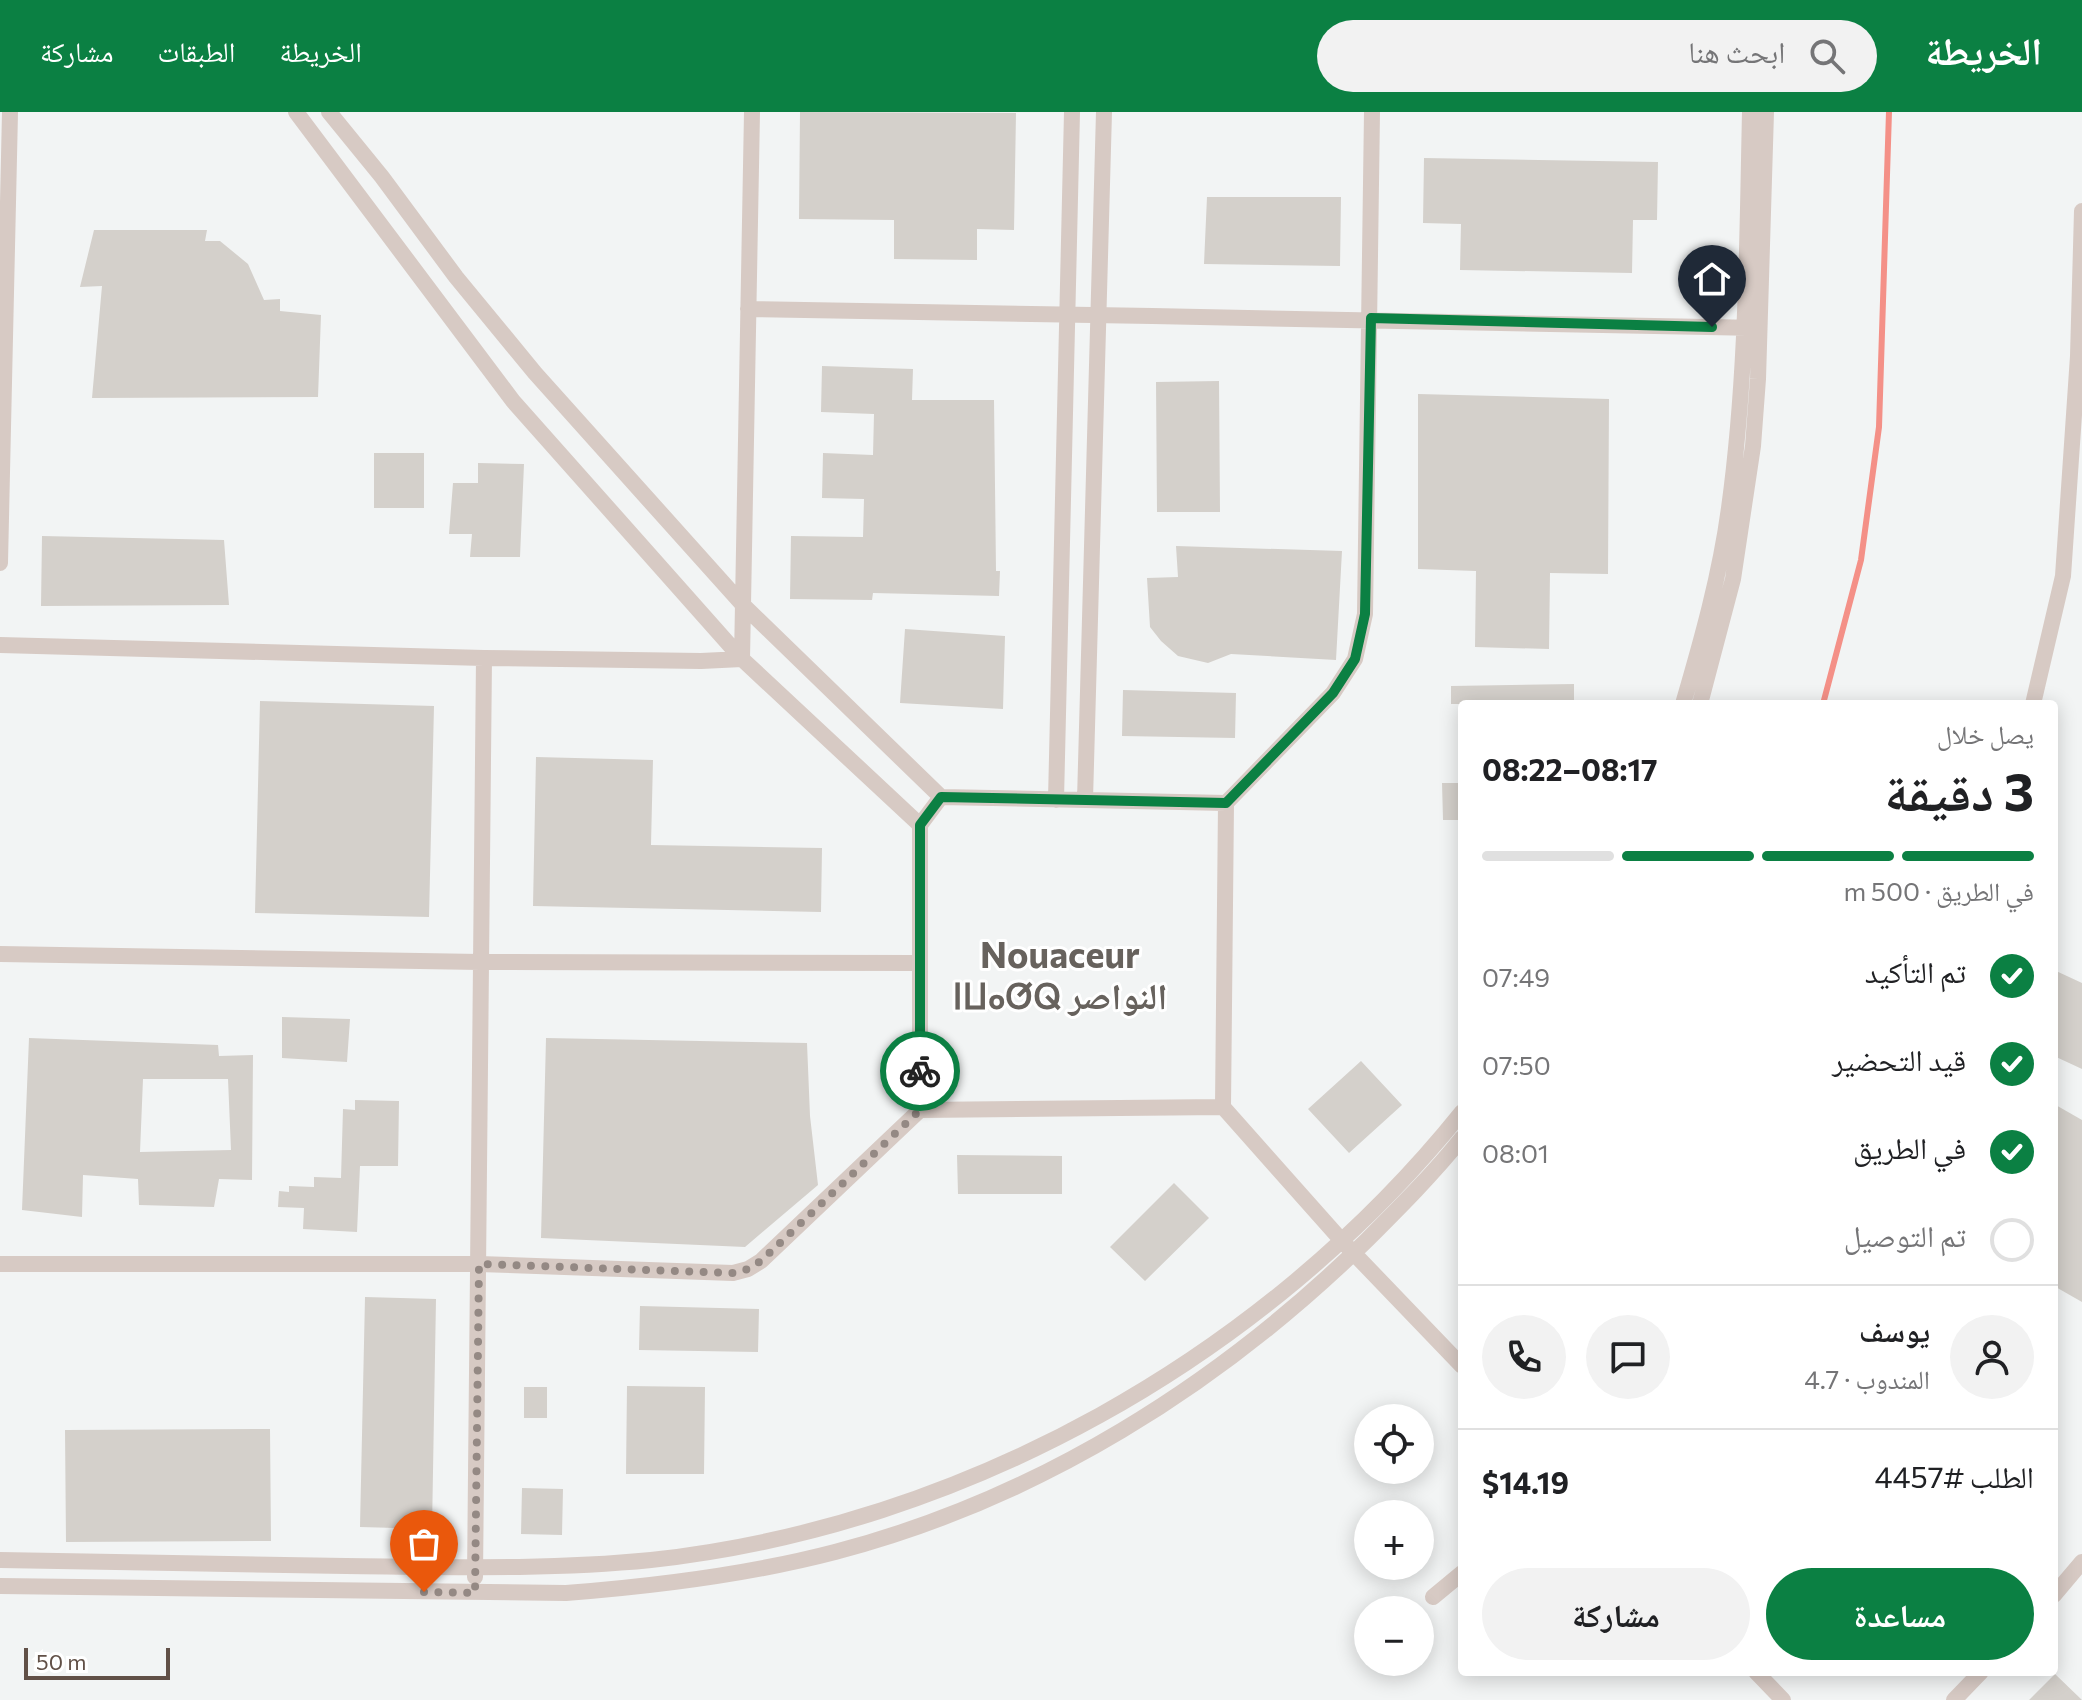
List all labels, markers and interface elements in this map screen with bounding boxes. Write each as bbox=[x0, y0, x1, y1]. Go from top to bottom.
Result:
search box bbox=[1317, 20, 1877, 92]
text: الخريطة bbox=[1925, 26, 2042, 73]
text: ابحث هنا bbox=[1688, 32, 1785, 69]
text: مشاركة bbox=[40, 34, 114, 68]
text: الطبقات bbox=[158, 34, 235, 68]
text: الخريطة bbox=[279, 34, 362, 68]
icon: search bbox=[1805, 34, 1849, 78]
pin bbox=[1678, 245, 1746, 327]
icon: home bbox=[1690, 257, 1734, 301]
text: يصل خلال bbox=[1937, 718, 2034, 749]
text: 08:17–08:22 bbox=[1482, 750, 1657, 787]
text: 3 دقيقة bbox=[1885, 758, 2034, 822]
text: في الطريق · 500 m bbox=[1843, 875, 2034, 906]
district label: Nouaceur ⵏⵡⴰⵚⵕ النواصر bbox=[952, 931, 1168, 1016]
text: تم التأكيد bbox=[1865, 952, 1966, 989]
icon: check bbox=[1990, 954, 2034, 998]
text: 07:49 bbox=[1482, 961, 1550, 992]
courier bbox=[880, 1031, 960, 1111]
text: قيد التحضير bbox=[1832, 1040, 1966, 1077]
icon: check bbox=[1990, 1042, 2034, 1086]
icon: bike bbox=[898, 1049, 942, 1093]
text: 07:50 bbox=[1482, 1049, 1551, 1080]
text: في الطريق bbox=[1853, 1128, 1966, 1165]
icon: check bbox=[1990, 1130, 2034, 1174]
text: 08:01 bbox=[1482, 1137, 1549, 1168]
text: تم التوصيل bbox=[1844, 1216, 1966, 1253]
text: يوسف bbox=[1859, 1311, 1930, 1348]
button: phone bbox=[1482, 1315, 1566, 1399]
button: chat bbox=[1586, 1315, 1670, 1399]
button: person bbox=[1950, 1315, 2034, 1399]
text: المندوب · 4.7 bbox=[1804, 1363, 1930, 1394]
map controls bbox=[1354, 1404, 1434, 1676]
button: locate bbox=[1354, 1404, 1434, 1484]
text: الطلب #4457 bbox=[1874, 1457, 2034, 1494]
text: $14.19 bbox=[1482, 1463, 1569, 1500]
button: + bbox=[1354, 1500, 1434, 1580]
pin bbox=[390, 1510, 458, 1592]
icon: bag bbox=[402, 1522, 446, 1566]
button: مشاركة bbox=[1482, 1568, 1750, 1660]
button: مساعدة bbox=[1766, 1568, 2034, 1660]
button: − bbox=[1354, 1596, 1434, 1676]
scale bar bbox=[24, 1644, 170, 1680]
text: 50 m bbox=[36, 1648, 86, 1675]

